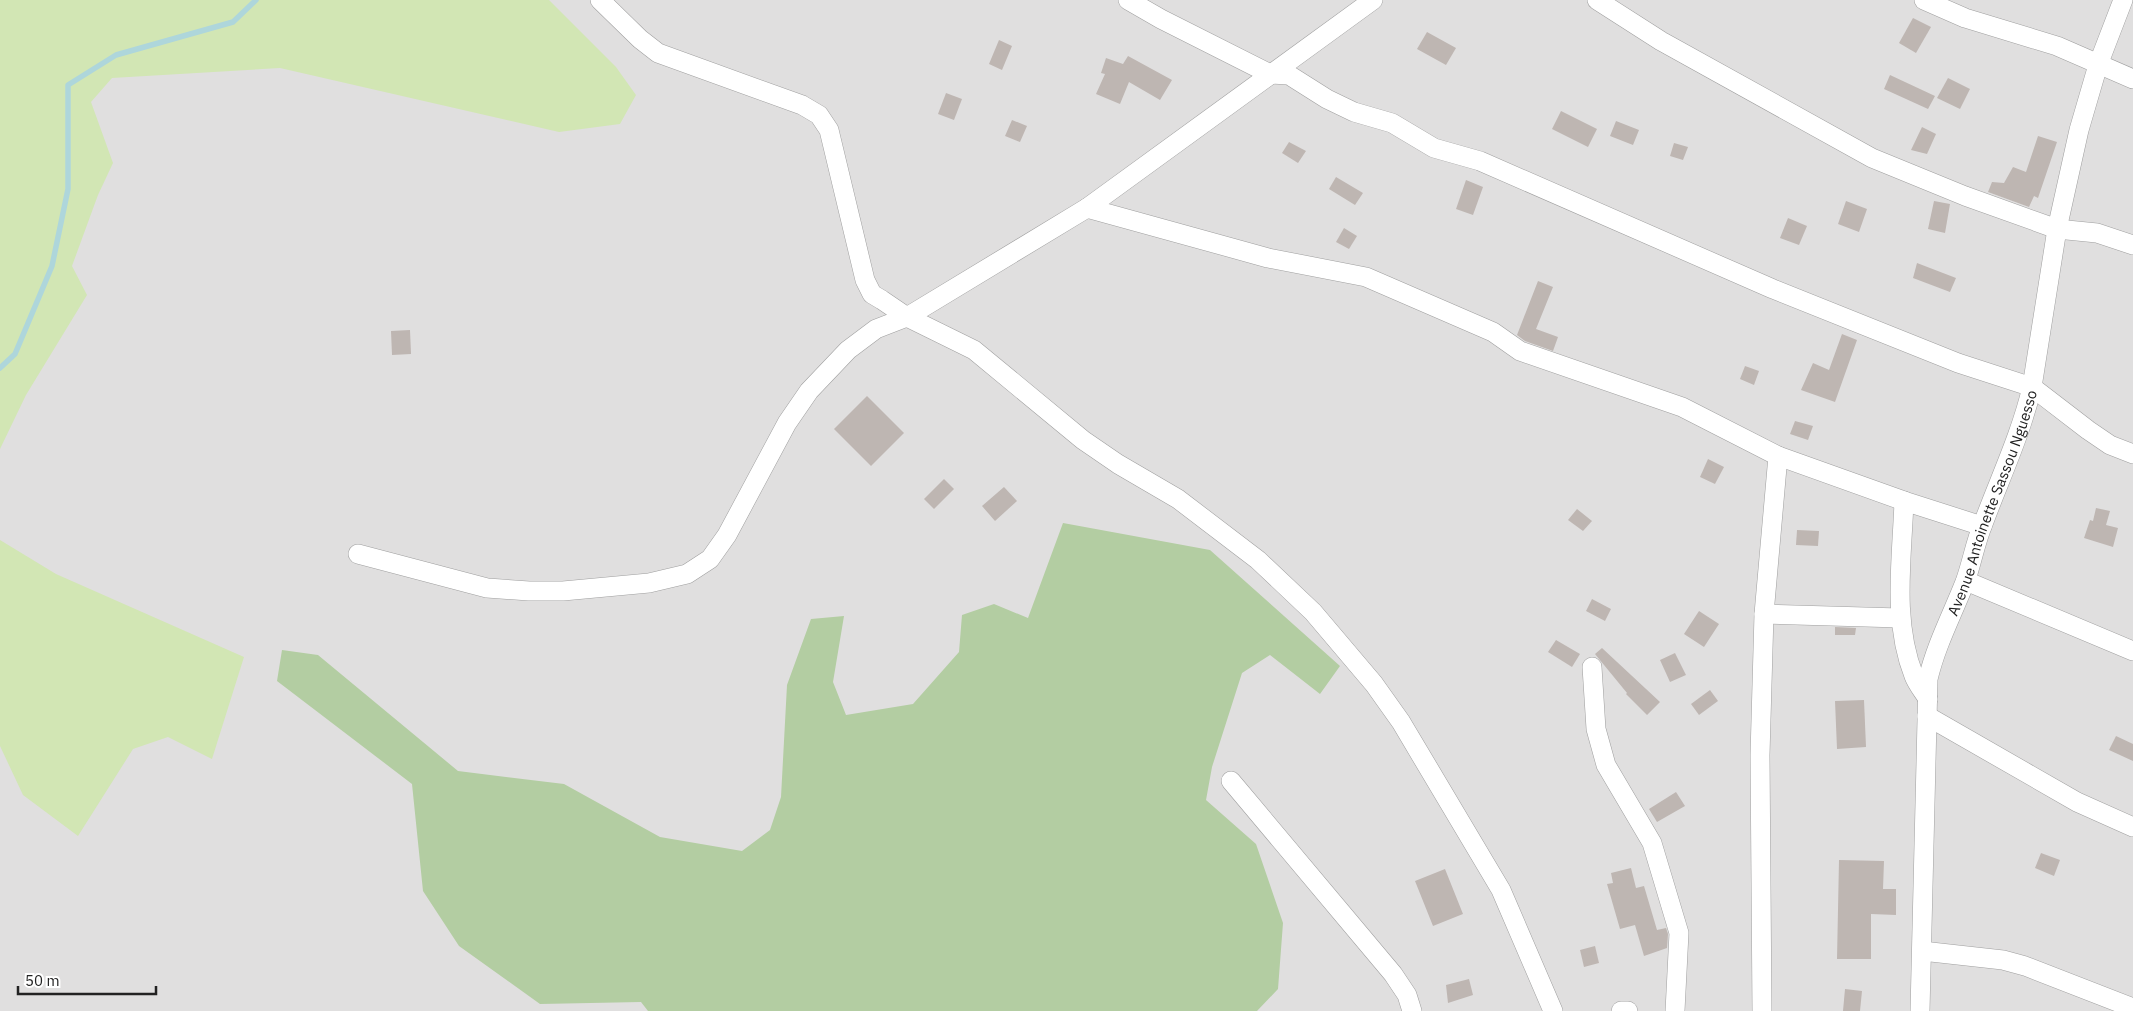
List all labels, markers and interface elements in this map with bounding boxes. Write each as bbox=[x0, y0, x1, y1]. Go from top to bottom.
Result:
street label: Avenue Antoinette Sassou Nguesso bbox=[1943, 388, 2040, 618]
scale bar bbox=[18, 964, 155, 996]
text: 50 m bbox=[25, 971, 60, 990]

